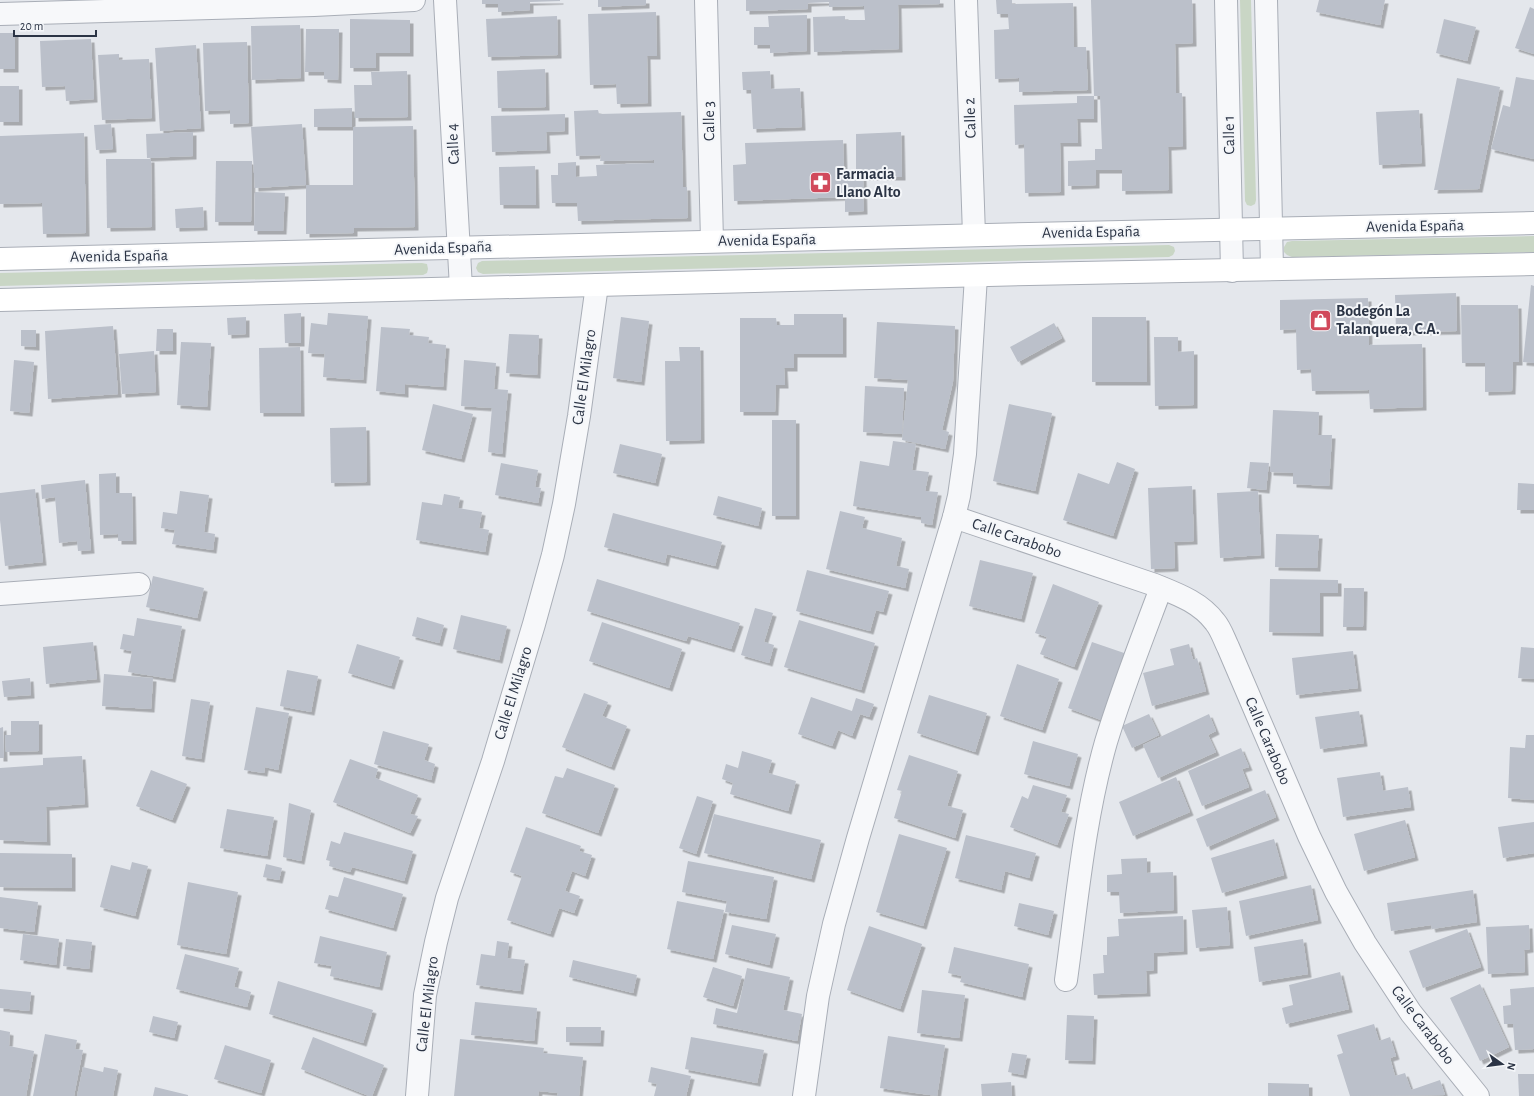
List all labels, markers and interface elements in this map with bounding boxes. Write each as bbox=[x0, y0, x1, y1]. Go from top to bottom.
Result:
scale bar bbox=[14, 12, 96, 38]
text: 20 m bbox=[20, 20, 43, 32]
street label: Calle 2 bbox=[961, 97, 979, 139]
street label: Calle 3 bbox=[701, 101, 717, 141]
street label: Calle 1 bbox=[1221, 115, 1237, 155]
street label: Calle 4 bbox=[444, 123, 462, 165]
place label: Farmacia Llano Alto bbox=[836, 166, 901, 200]
pharmacy icon: Farmacia Llano Alto bbox=[808, 170, 834, 196]
street label: Avenida España bbox=[1366, 217, 1464, 235]
street label: Avenida España bbox=[1042, 223, 1140, 241]
street label: Avenida España bbox=[718, 231, 816, 249]
street label: Avenida España bbox=[394, 238, 492, 258]
street label: Avenida España bbox=[70, 247, 168, 265]
place label: Bodegón La Talanquera, C.A. bbox=[1336, 303, 1440, 337]
shop icon: Bodegón La Talanquera, C.A. bbox=[1307, 307, 1333, 333]
street label: Calle El Milagro bbox=[569, 328, 599, 426]
street label: Calle Carabobo bbox=[970, 515, 1064, 561]
street label: Calle El Milagro bbox=[491, 644, 535, 742]
street label: Calle Carabobo bbox=[1242, 695, 1294, 787]
street label: Calle El Milagro bbox=[413, 955, 441, 1053]
street label: Calle Carabobo bbox=[1388, 983, 1458, 1067]
north arrow bbox=[1482, 1044, 1522, 1084]
text: N bbox=[1505, 1061, 1517, 1071]

